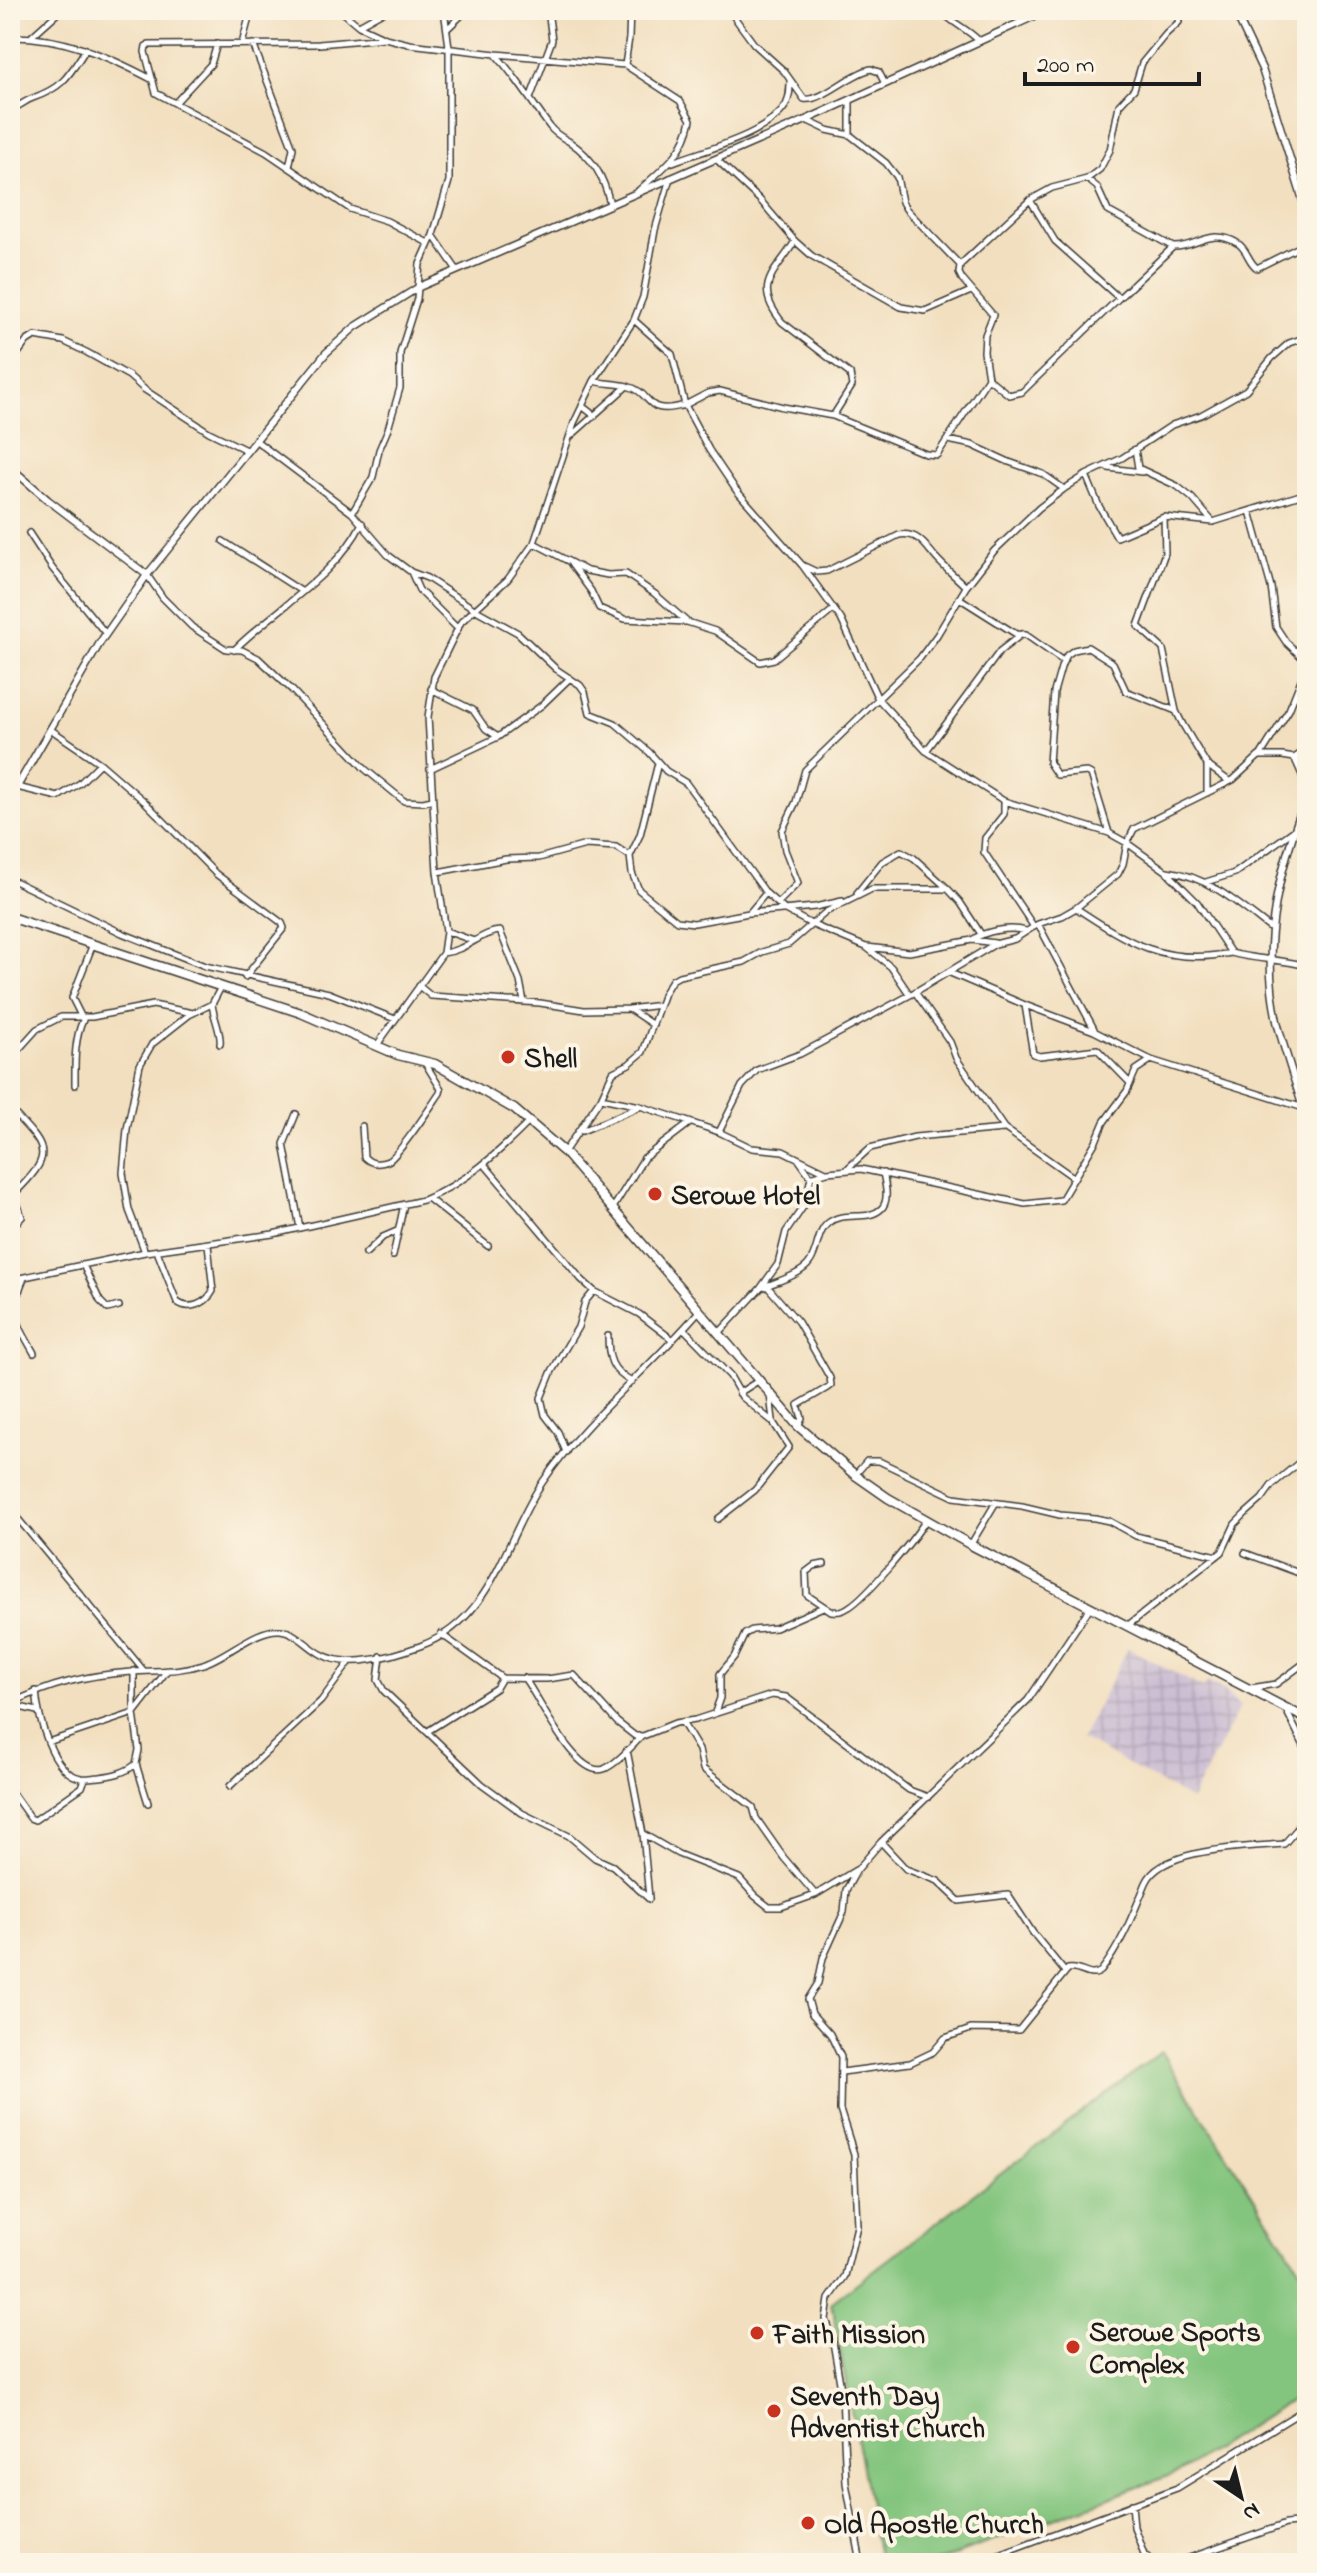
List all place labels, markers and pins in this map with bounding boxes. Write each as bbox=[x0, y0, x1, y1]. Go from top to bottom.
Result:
place label: Shell bbox=[524, 1040, 578, 1081]
marker: Shell bbox=[499, 1048, 517, 1066]
place label: Serowe Hotel bbox=[671, 1177, 820, 1218]
marker: Serowe Hotel bbox=[646, 1185, 664, 1203]
place label: Serowe Sports Complex bbox=[1089, 2314, 1261, 2387]
place label: Faith Mission bbox=[771, 2316, 925, 2357]
marker: Faith Mission bbox=[748, 2324, 766, 2342]
marker: Serowe Sports Complex bbox=[1064, 2338, 1082, 2356]
place label: Seventh Day Adventist Church bbox=[790, 2378, 985, 2451]
marker: Seventh Day Adventist Church bbox=[765, 2402, 783, 2420]
place label: Old Apostle Church bbox=[824, 2506, 1044, 2547]
marker: Old Apostle Church bbox=[799, 2514, 817, 2532]

